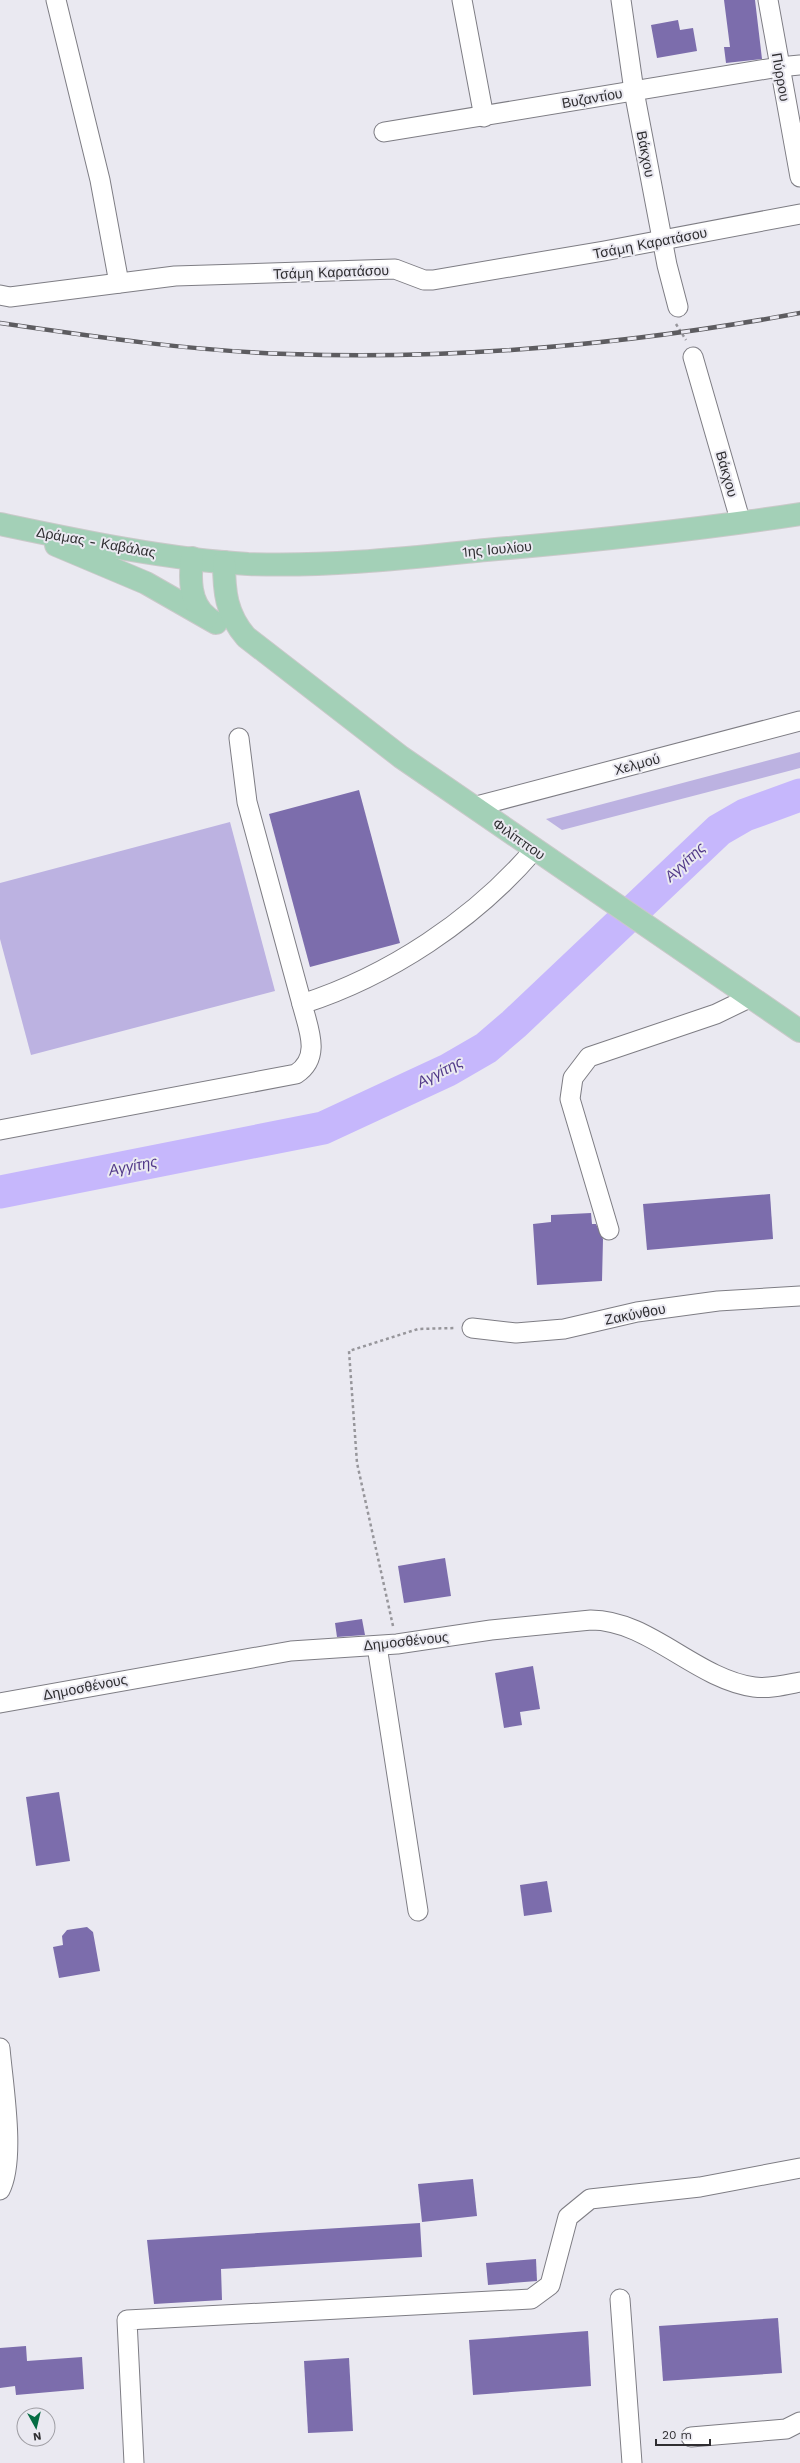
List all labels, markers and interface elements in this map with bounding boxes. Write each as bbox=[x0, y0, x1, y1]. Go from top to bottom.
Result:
street label: Πύρρου bbox=[769, 51, 793, 103]
street label: Βυζαντίου bbox=[560, 85, 624, 111]
street label: Βάκχου bbox=[634, 129, 658, 179]
street label: Τσάμη Καρατάσου bbox=[592, 224, 708, 262]
street label: Τσάμη Καρατάσου bbox=[273, 262, 389, 282]
street label: Βάκχου bbox=[713, 449, 741, 499]
street label: Δράμας - Καβάλας bbox=[35, 524, 157, 560]
street label: 1ης Ιουλίου bbox=[462, 538, 532, 560]
street label: Χελμού bbox=[612, 750, 662, 778]
street label: Φιλίππου bbox=[490, 815, 548, 863]
water label: Αγγίτης bbox=[660, 838, 710, 886]
water label: Αγγίτης bbox=[413, 1052, 467, 1092]
water label: Αγγίτης bbox=[106, 1152, 160, 1180]
street label: Ζακύνθου bbox=[603, 1300, 667, 1328]
street label: Δημοσθένους bbox=[363, 1629, 450, 1653]
street label: Δημοσθένους bbox=[42, 1671, 129, 1703]
north arrow bbox=[16, 2407, 56, 2447]
scale bar bbox=[656, 2421, 710, 2447]
text: 20 m bbox=[662, 2428, 692, 2442]
text: N bbox=[32, 2429, 42, 2443]

